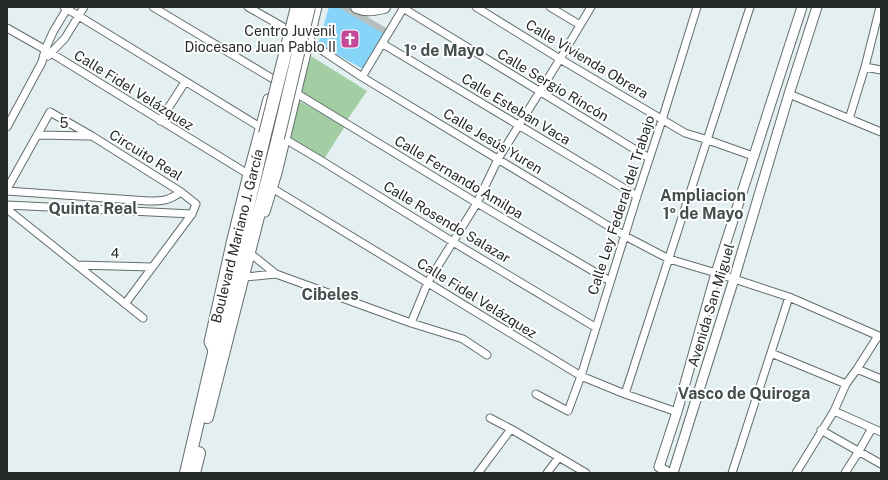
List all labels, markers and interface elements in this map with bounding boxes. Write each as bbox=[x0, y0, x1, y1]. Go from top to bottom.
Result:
street label: Calle Vivienda Obrera bbox=[523, 16, 651, 102]
place label: Centro Juvenil Diocesano Juan Pablo II bbox=[185, 23, 336, 55]
church icon: Centro Juvenil Diocesano Juan Pablo II bbox=[339, 28, 361, 50]
district label: 1º de Mayo bbox=[404, 41, 484, 60]
street label: Calle Sergio Rincón bbox=[494, 45, 612, 125]
street label: Calle Fidel Velázquez bbox=[71, 47, 197, 134]
street label: Calle Esteban Vaca bbox=[459, 70, 573, 148]
street label: Calle Jesús Yuren bbox=[441, 105, 545, 177]
street label: Calle Ley Federal del Trabajo bbox=[584, 113, 658, 297]
street label: 5 bbox=[60, 115, 69, 131]
street label: Circuito Real bbox=[106, 126, 186, 184]
street label: Calle Fernando Amilpa bbox=[392, 132, 526, 222]
street label: Boulevard Mariano J. García bbox=[208, 147, 266, 325]
street label: Calle Rosendo Salazar bbox=[381, 178, 513, 266]
district label: Ampliacion 1º de Mayo bbox=[660, 186, 746, 223]
district label: Quinta Real bbox=[48, 199, 138, 218]
street label: Avenida San Miguel bbox=[685, 241, 737, 369]
street label: 4 bbox=[110, 245, 120, 261]
street label: Calle Fidel Velázquez bbox=[414, 255, 540, 342]
district label: Cibeles bbox=[301, 285, 359, 304]
district label: Vasco de Quiroga bbox=[678, 384, 810, 403]

